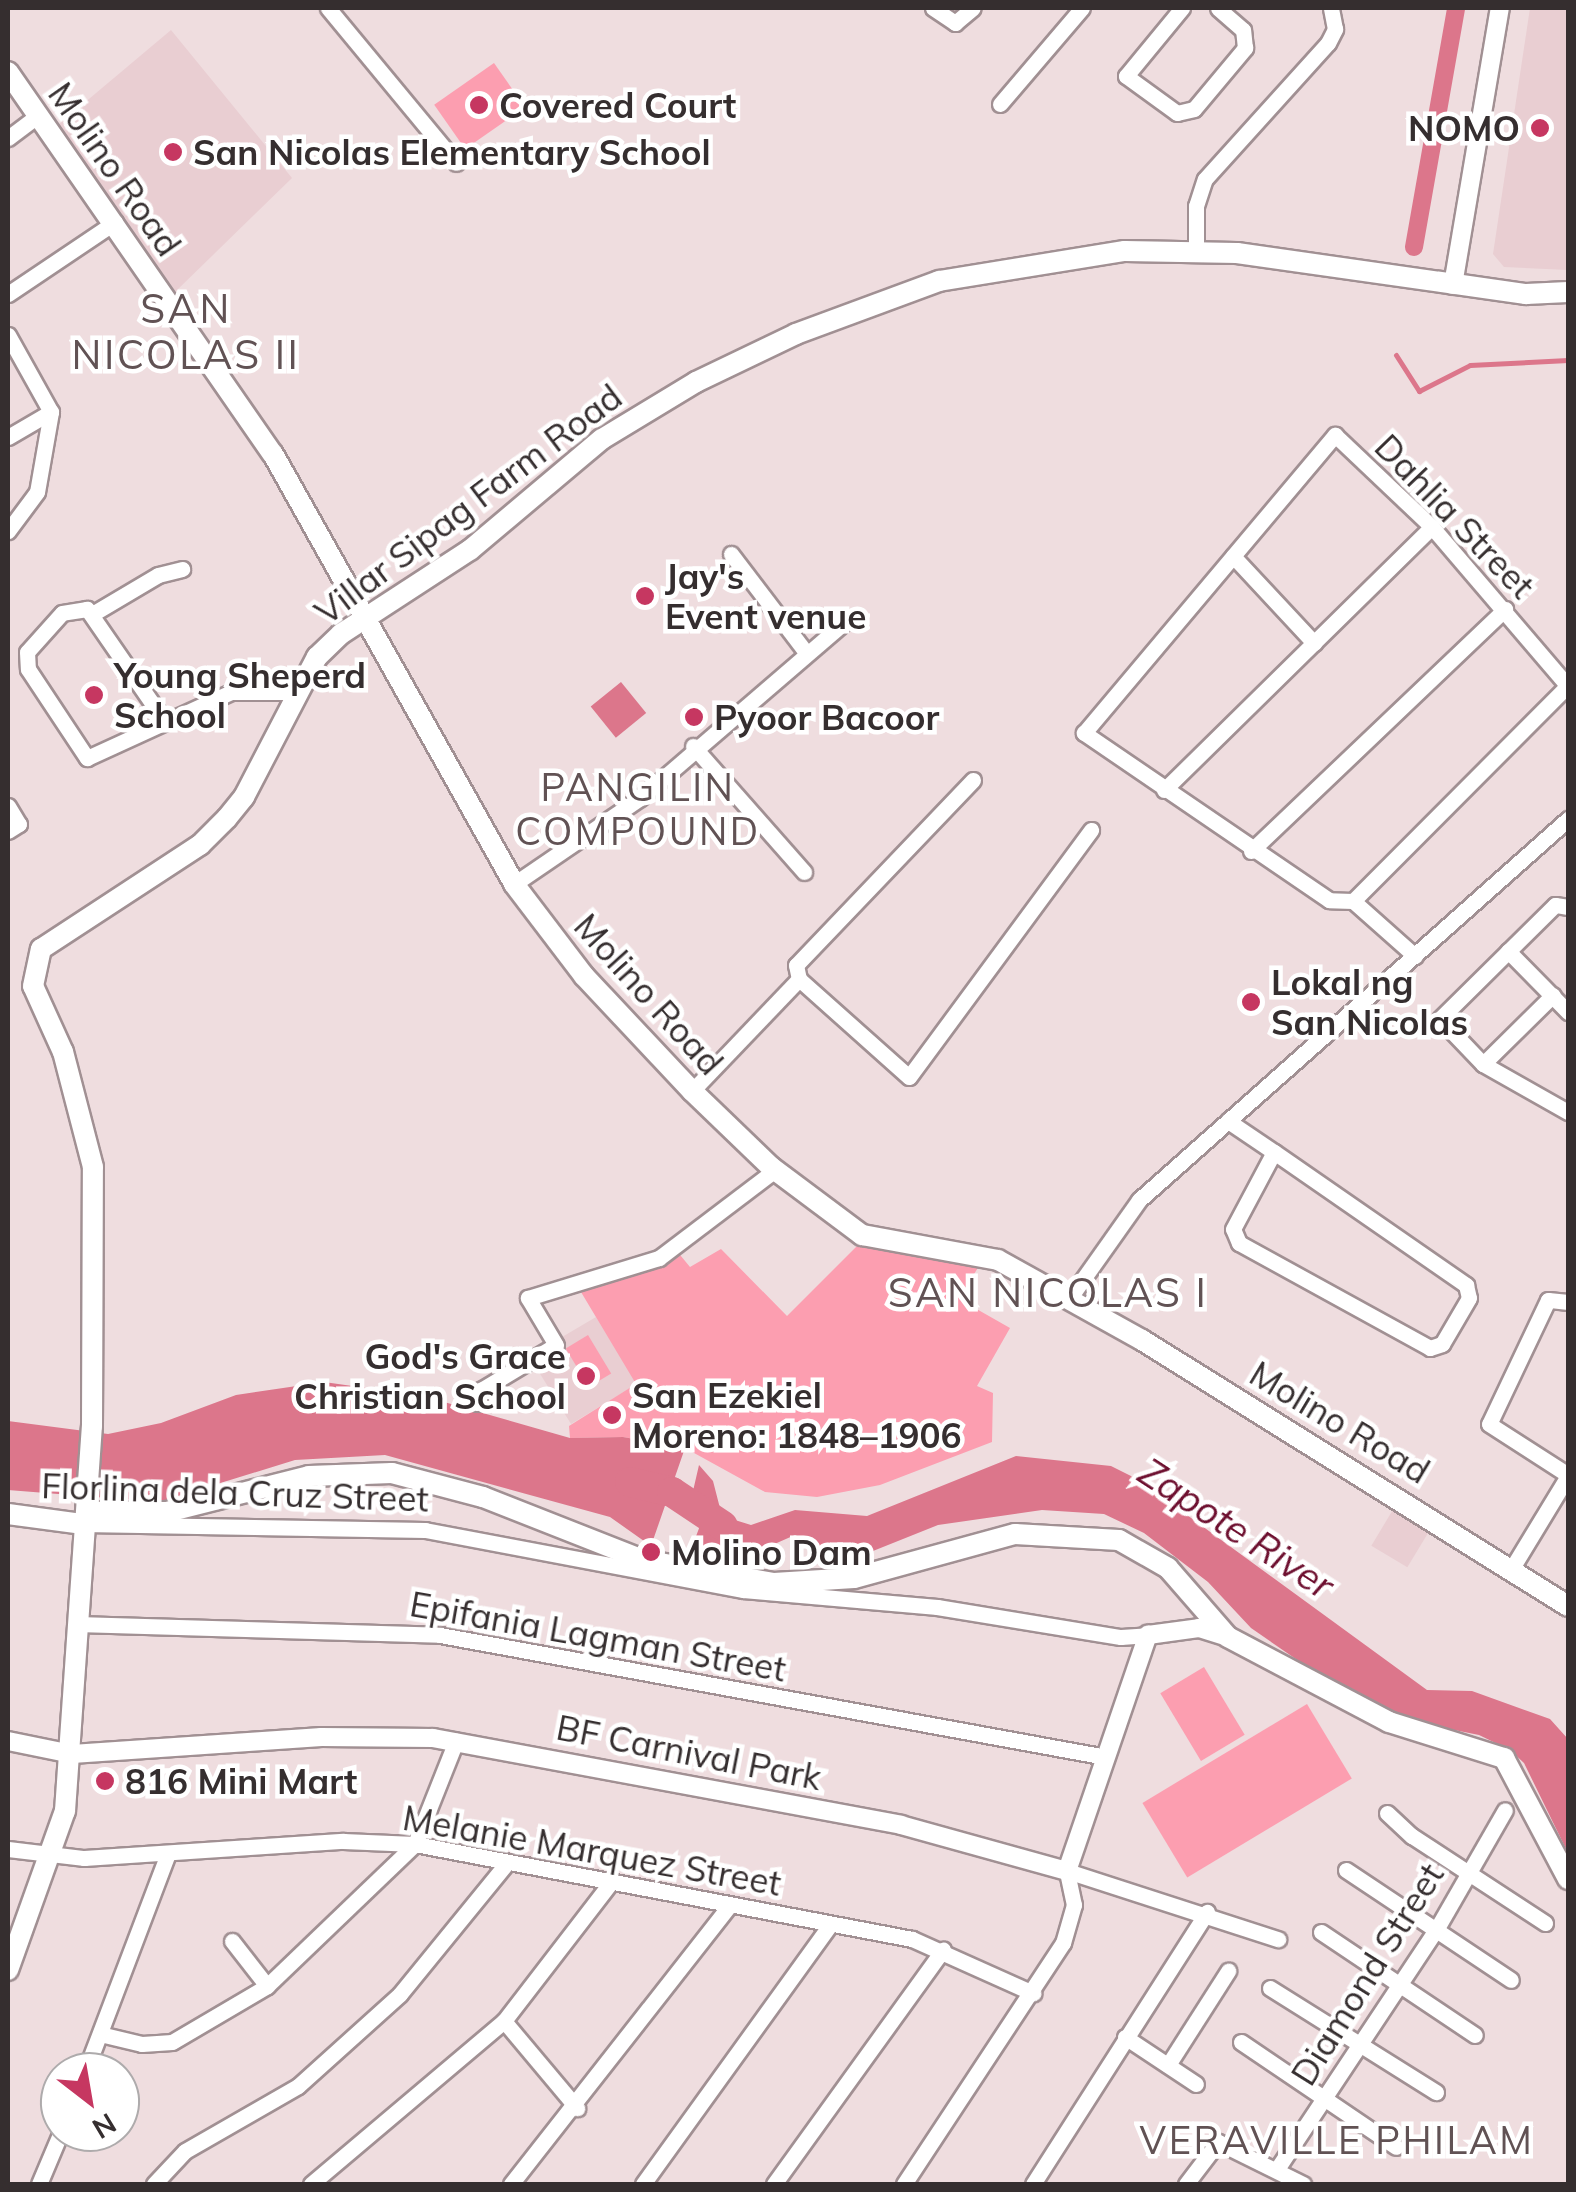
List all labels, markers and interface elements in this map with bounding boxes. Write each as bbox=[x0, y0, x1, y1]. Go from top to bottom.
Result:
street label: Molino Road bbox=[40, 74, 190, 264]
place label: Covered Court bbox=[499, 84, 736, 126]
marker: Covered Court bbox=[468, 94, 490, 116]
place label: NOMO bbox=[1408, 107, 1520, 149]
marker: NOMO bbox=[1529, 117, 1551, 139]
place label: San Nicolas Elementary School bbox=[193, 131, 711, 173]
marker: San Nicolas Elementary School bbox=[162, 141, 184, 163]
district label: SAN NICOLAS II bbox=[72, 284, 300, 378]
street label: Villar Sipag Farm Road bbox=[306, 375, 630, 633]
street label: Dahlia Street bbox=[1367, 425, 1543, 607]
place label: Jay's Event venue bbox=[665, 555, 866, 637]
marker: Jay's Event venue bbox=[634, 585, 656, 607]
place label: Young Sheperd School bbox=[114, 654, 366, 736]
marker: Young Sheperd School bbox=[83, 684, 105, 706]
place label: Pyoor Bacoor bbox=[714, 696, 939, 738]
marker: Pyoor Bacoor bbox=[683, 706, 705, 728]
district label: PANGILIN COMPOUND bbox=[515, 765, 761, 854]
street label: Molino Road bbox=[566, 905, 732, 1083]
place label: Lokal ng San Nicolas bbox=[1271, 961, 1468, 1043]
marker: Lokal ng San Nicolas bbox=[1240, 991, 1262, 1013]
district label: SAN NICOLAS I bbox=[888, 1268, 1208, 1316]
place label: God's Grace Christian School bbox=[294, 1335, 566, 1417]
street label: Molino Road bbox=[1243, 1352, 1437, 1492]
marker: God's Grace Christian School bbox=[575, 1365, 597, 1387]
place label: San Ezekiel Moreno: 1848–1906 bbox=[632, 1374, 962, 1456]
marker: San Ezekiel Moreno: 1848–1906 bbox=[601, 1404, 623, 1426]
water label: Zapote River bbox=[1130, 1449, 1342, 1609]
street label: Florlina dela Cruz Street bbox=[41, 1464, 429, 1520]
place label: Molino Dam bbox=[671, 1531, 872, 1573]
marker: Molino Dam bbox=[640, 1541, 662, 1563]
street label: Epifania Lagman Street bbox=[407, 1582, 789, 1690]
street label: BF Carnival Park bbox=[553, 1706, 825, 1798]
place label: 816 Mini Mart bbox=[125, 1760, 357, 1802]
marker: 816 Mini Mart bbox=[94, 1770, 116, 1792]
street label: Melanie Marquez Street bbox=[400, 1796, 784, 1904]
street label: Diamond Street bbox=[1282, 1855, 1452, 2093]
north arrow bbox=[40, 2052, 140, 2152]
text: N bbox=[87, 2106, 123, 2147]
district label: VERAVILLE PHILAM bbox=[1140, 2118, 1534, 2164]

